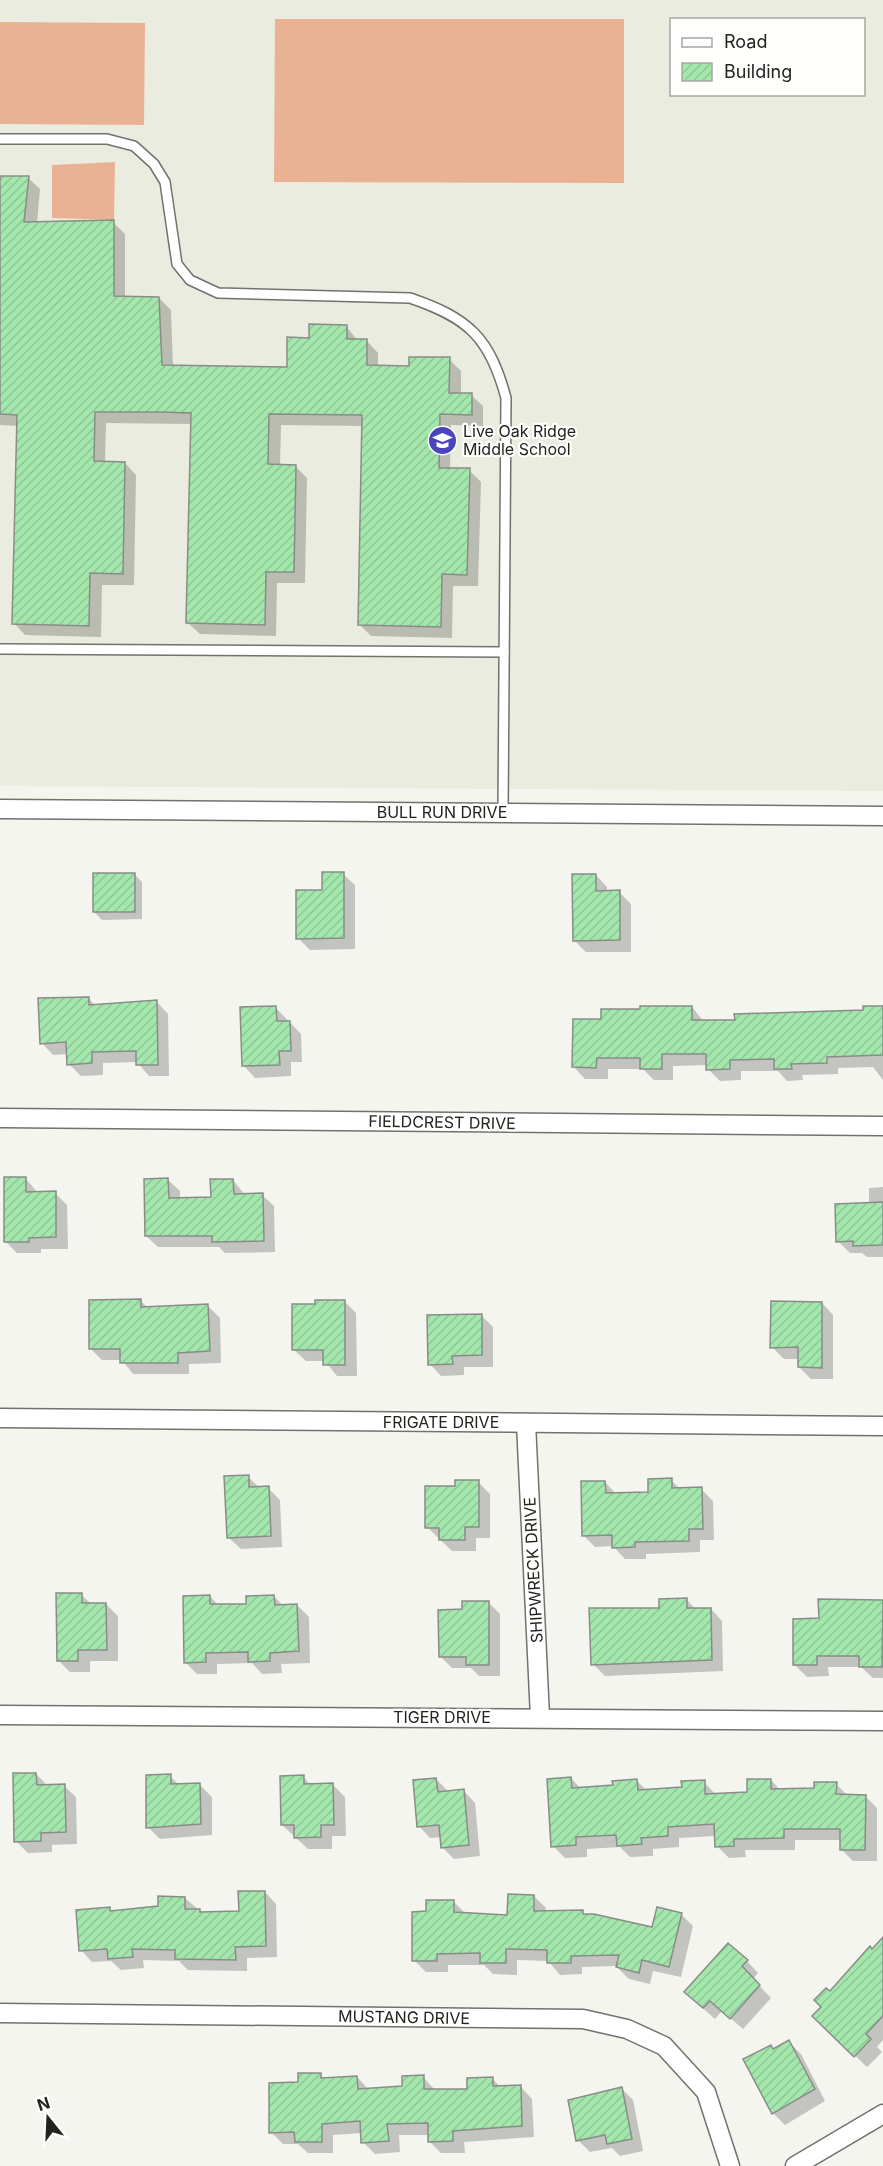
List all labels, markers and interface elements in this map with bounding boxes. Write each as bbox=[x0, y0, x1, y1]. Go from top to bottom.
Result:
legend bbox=[670, 18, 865, 96]
text: Road bbox=[724, 31, 767, 52]
text: Building bbox=[724, 61, 792, 82]
place label: Live Oak Ridge Middle School bbox=[463, 421, 576, 459]
school or university icon: Live Oak Ridge Middle School bbox=[426, 424, 458, 456]
street label: BULL RUN DRIVE bbox=[377, 802, 507, 822]
street label: FIELDCREST DRIVE bbox=[368, 1111, 516, 1133]
street label: FRIGATE DRIVE bbox=[383, 1412, 499, 1432]
street label: SHIPWRECK DRIVE bbox=[519, 1497, 547, 1643]
street label: TIGER DRIVE bbox=[393, 1707, 491, 1727]
street label: MUSTANG DRIVE bbox=[338, 2006, 470, 2028]
north arrow bbox=[18, 2088, 78, 2148]
text: N bbox=[34, 2092, 52, 2115]

